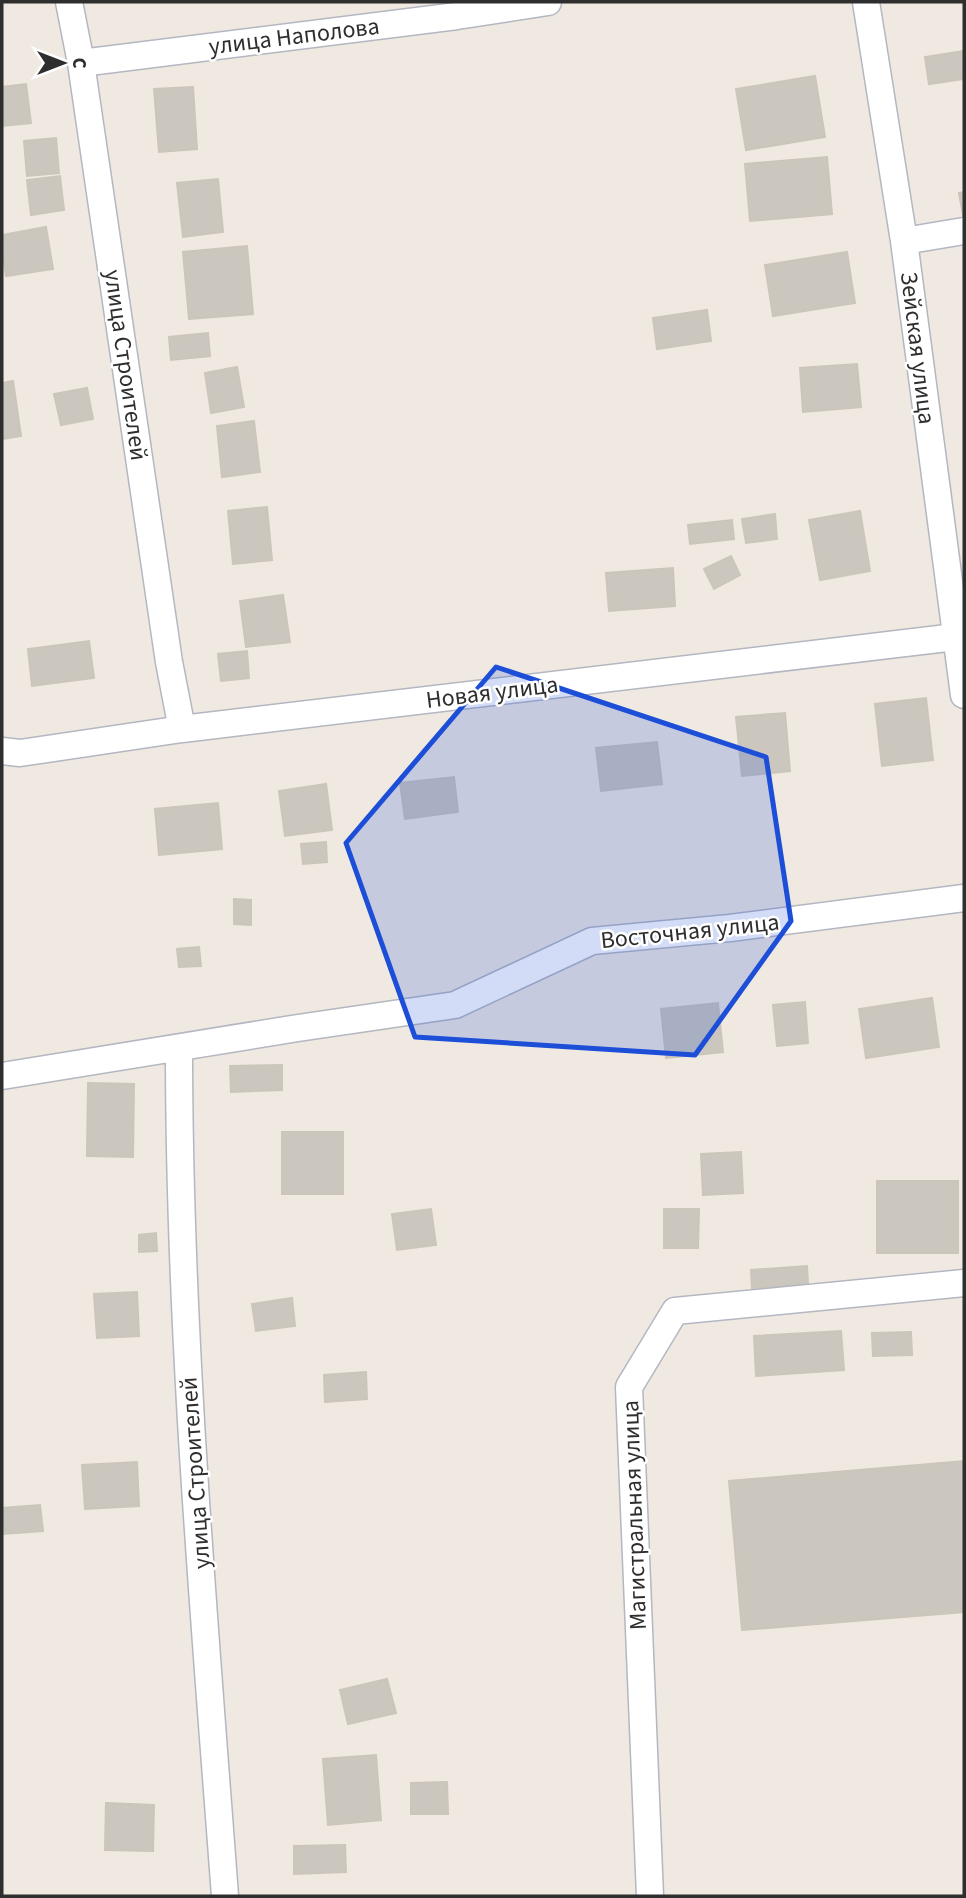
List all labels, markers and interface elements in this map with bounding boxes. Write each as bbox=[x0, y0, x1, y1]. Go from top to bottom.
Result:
street label: улица Наполова bbox=[207, 9, 381, 64]
north arrow bbox=[28, 28, 98, 98]
text: С bbox=[65, 57, 92, 69]
street label: улица Строителей bbox=[95, 267, 156, 463]
street label: Зейская улица bbox=[891, 270, 944, 426]
street label: Новая улица bbox=[424, 667, 560, 718]
street label: Восточная улица bbox=[599, 905, 781, 958]
street label: улица Строителей bbox=[171, 1376, 220, 1570]
street label: Магистральная улица bbox=[613, 1399, 656, 1631]

